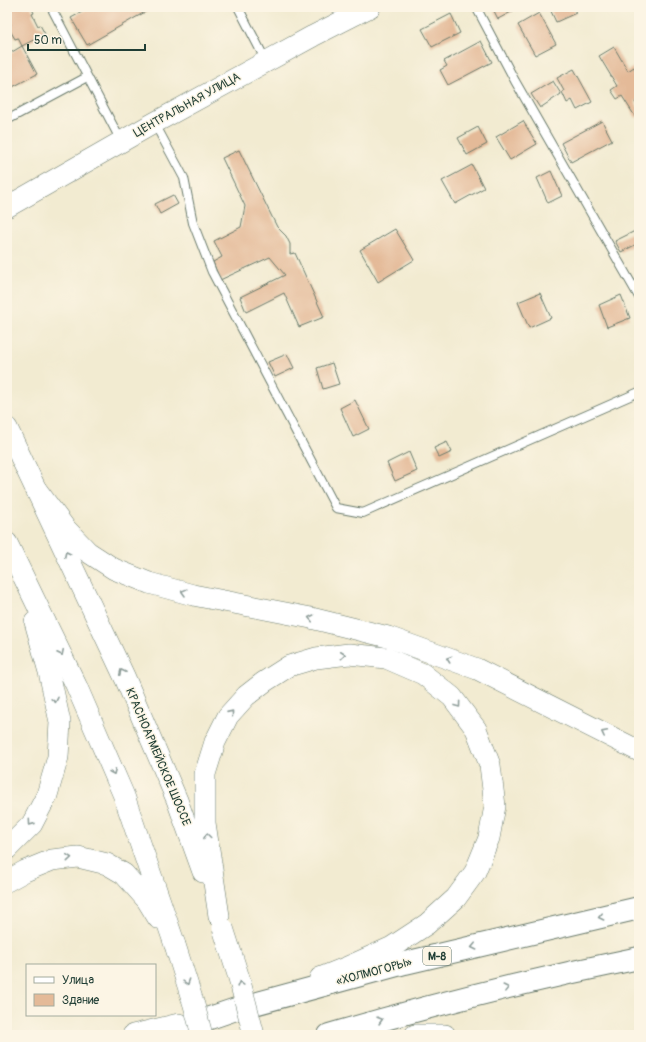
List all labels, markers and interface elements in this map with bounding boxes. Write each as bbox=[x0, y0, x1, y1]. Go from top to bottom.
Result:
scale bar bbox=[28, 26, 145, 52]
text: 50 m bbox=[34, 33, 62, 48]
street label: ЦЕНТРАЛЬНАЯ УЛИЦА bbox=[131, 69, 243, 141]
one-way arrow bbox=[64, 551, 72, 559]
one-way arrow bbox=[181, 588, 188, 597]
one-way arrow bbox=[308, 615, 314, 623]
one-way arrow bbox=[56, 648, 64, 656]
one-way arrow bbox=[340, 651, 346, 660]
one-way arrow bbox=[446, 655, 453, 664]
one-way arrow bbox=[119, 669, 127, 676]
street label: КРАСНОАРМЕЙСКОЕ ШОССЕ bbox=[122, 686, 194, 828]
one-way arrow bbox=[50, 696, 58, 703]
one-way arrow bbox=[453, 700, 460, 707]
one-way arrow bbox=[227, 710, 234, 717]
one-way arrow bbox=[601, 730, 608, 738]
one-way arrow bbox=[109, 768, 117, 775]
one-way arrow bbox=[29, 819, 36, 826]
one-way arrow bbox=[203, 833, 212, 839]
one-way arrow bbox=[66, 854, 72, 863]
one-way arrow bbox=[598, 912, 604, 920]
one-way arrow bbox=[471, 942, 478, 950]
road number: М-8 bbox=[423, 947, 451, 965]
street label: «ХОЛМОГОРЫ» bbox=[335, 955, 413, 989]
legend bbox=[26, 964, 156, 1016]
text: Улица bbox=[62, 973, 94, 988]
one-way arrow bbox=[182, 979, 191, 986]
one-way arrow bbox=[237, 980, 245, 987]
one-way arrow bbox=[503, 984, 509, 992]
text: Здание bbox=[62, 993, 99, 1008]
one-way arrow bbox=[376, 1016, 383, 1025]

